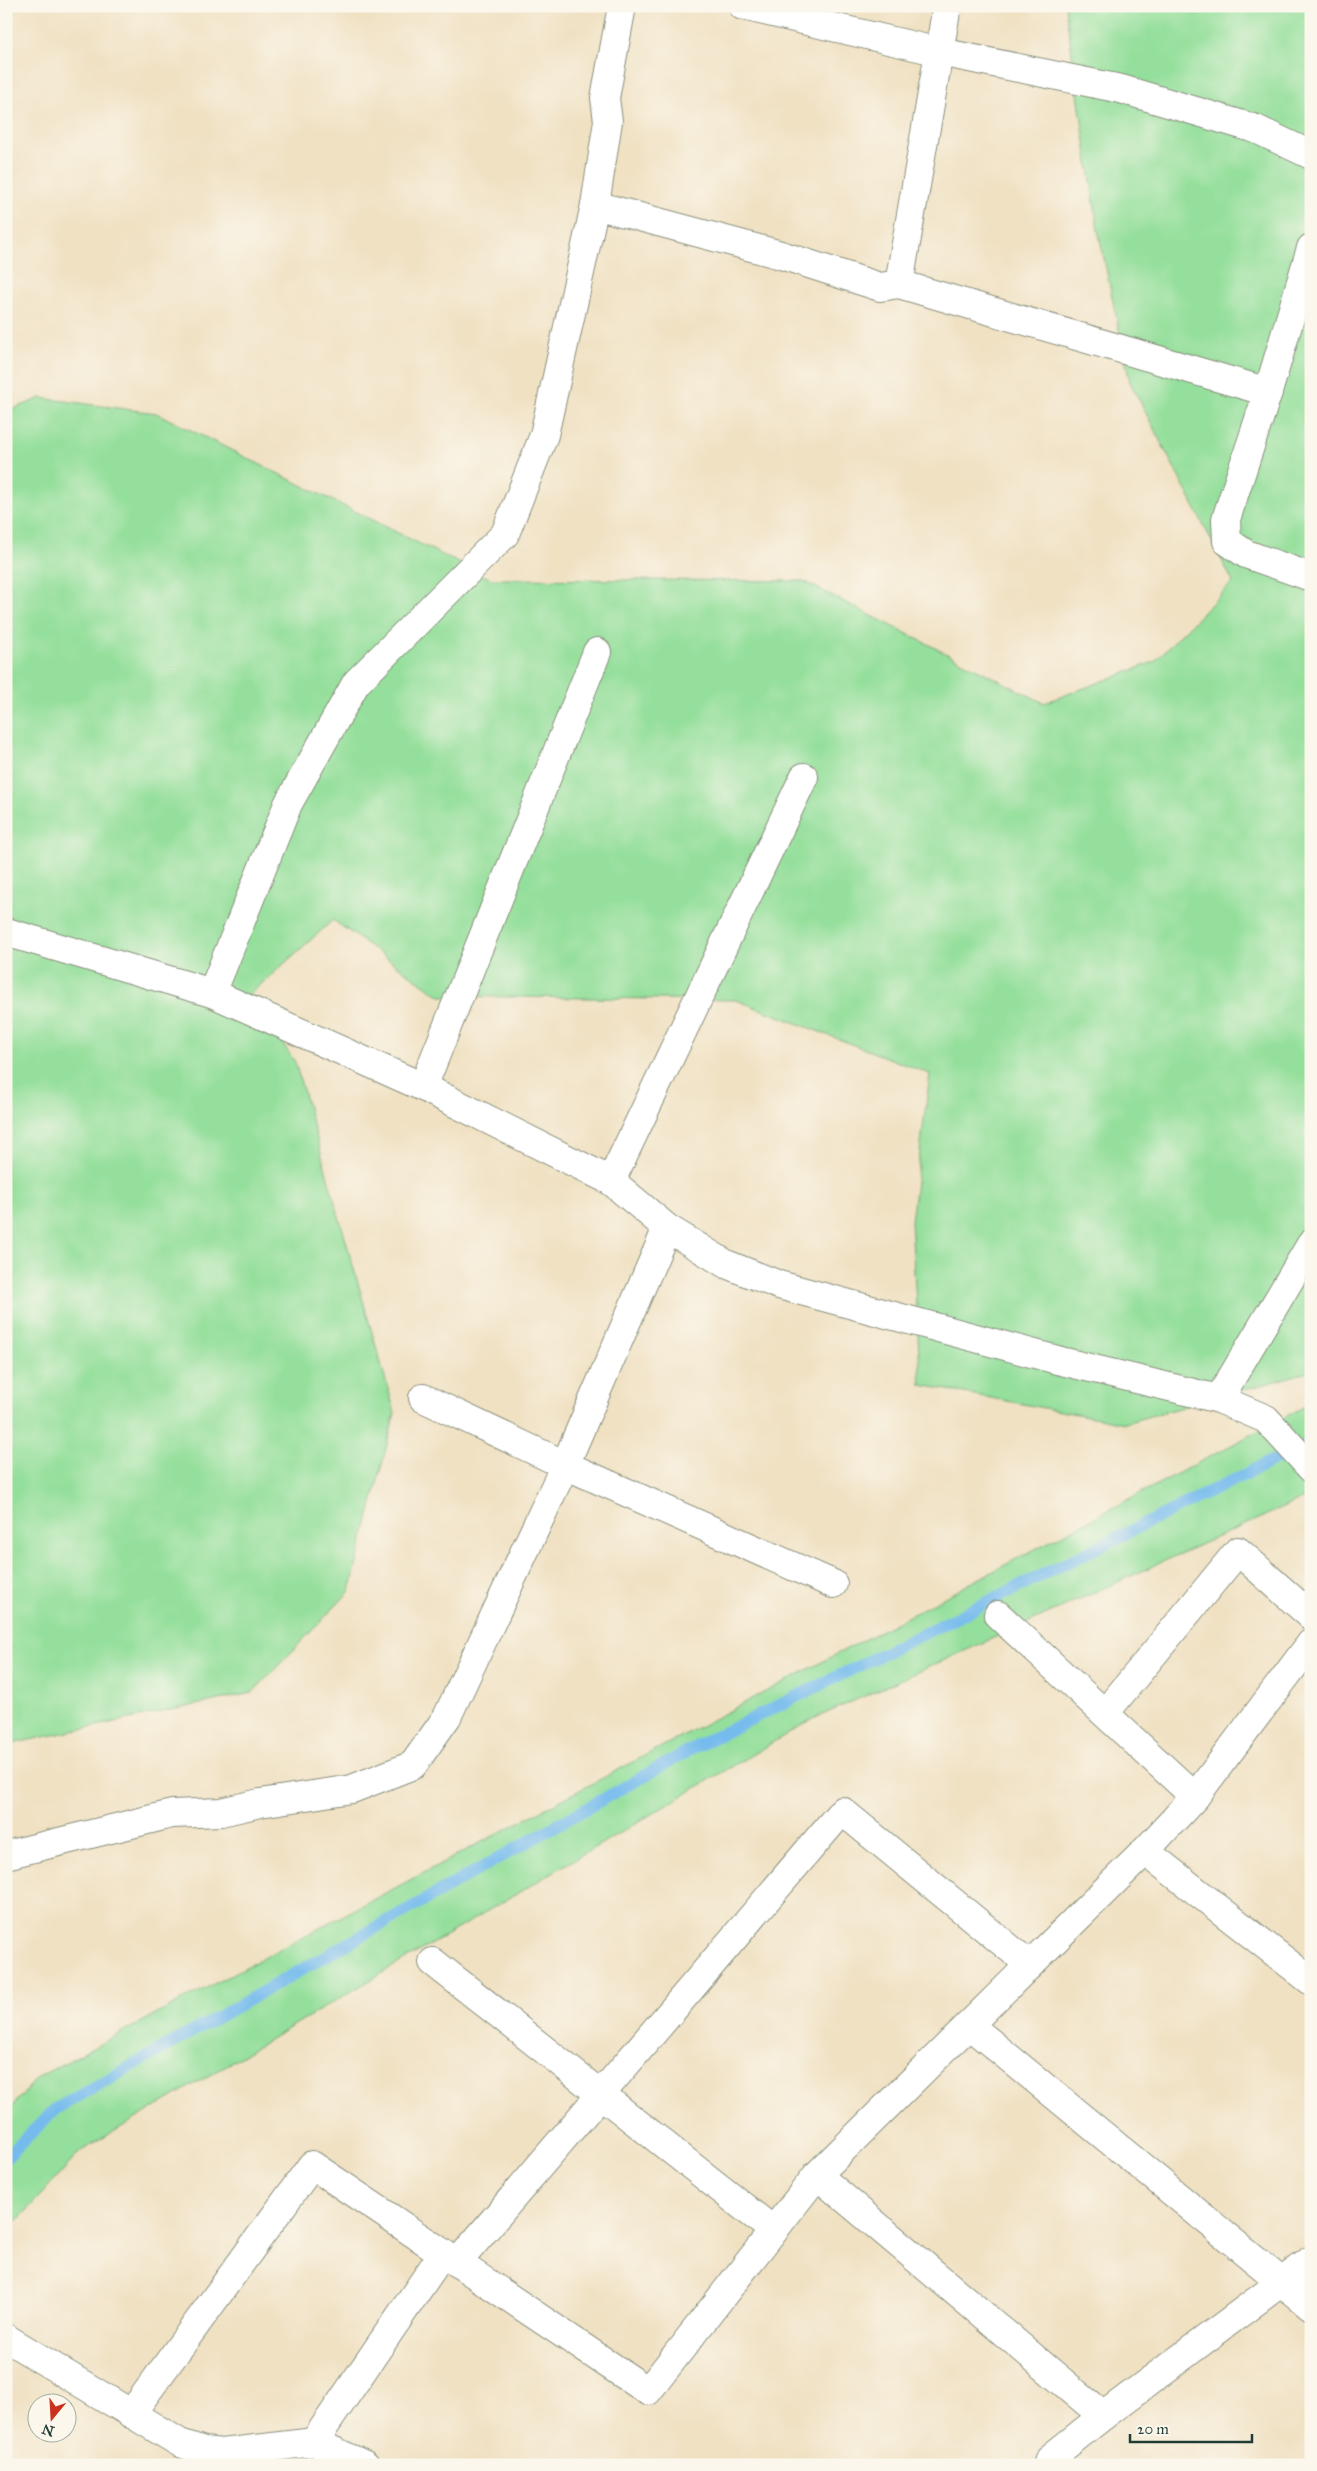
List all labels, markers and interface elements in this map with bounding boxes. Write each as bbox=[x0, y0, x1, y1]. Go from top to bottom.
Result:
north arrow bbox=[28, 2394, 78, 2444]
scale bar bbox=[1130, 2411, 1252, 2443]
text: N bbox=[40, 2420, 56, 2440]
text: 20 m bbox=[1137, 2420, 1169, 2438]

